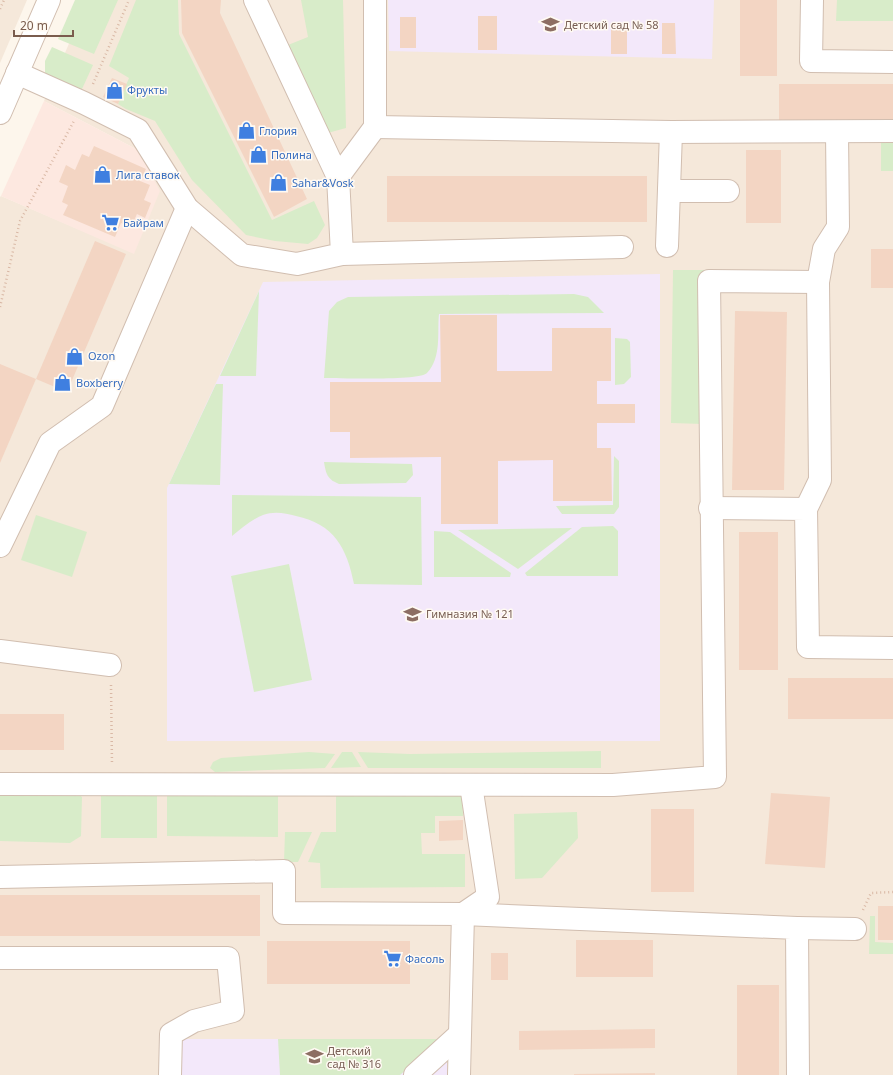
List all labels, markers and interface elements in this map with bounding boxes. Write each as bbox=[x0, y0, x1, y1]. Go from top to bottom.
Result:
scale bar bbox=[14, 12, 73, 38]
school or university icon: Детский сад № 58 bbox=[541, 15, 561, 35]
text: 20 m bbox=[20, 17, 48, 34]
place label: Детский сад № 58 bbox=[564, 17, 659, 32]
shop icon: Фрукты bbox=[104, 80, 124, 100]
place label: Фрукты bbox=[127, 82, 167, 97]
shop icon: Глория bbox=[236, 121, 256, 141]
place label: Глория bbox=[259, 123, 297, 138]
shop icon: Полина bbox=[248, 145, 268, 165]
place label: Полина bbox=[271, 147, 312, 162]
shop icon: Лига ставок bbox=[93, 165, 113, 185]
place label: Лига ставок bbox=[116, 167, 180, 182]
shop icon: Sahar&Vosk bbox=[269, 173, 289, 193]
place label: Sahar&Vosk bbox=[292, 175, 354, 190]
supermarket icon: Байрам bbox=[100, 213, 120, 233]
place label: Байрам bbox=[123, 215, 164, 230]
shop icon: Ozon bbox=[65, 346, 85, 366]
place label: Ozon bbox=[88, 348, 115, 363]
shop icon: Boxberry bbox=[53, 373, 73, 393]
place label: Boxberry bbox=[76, 375, 123, 390]
school or university icon: Гимназия № 121 bbox=[403, 604, 423, 624]
place label: Гимназия № 121 bbox=[426, 606, 514, 621]
supermarket icon: Фасоль bbox=[382, 949, 402, 969]
place label: Фасоль bbox=[405, 951, 444, 966]
place label: Детский сад № 316 bbox=[327, 1043, 381, 1071]
school or university icon: Детский сад № 316 bbox=[304, 1047, 324, 1067]

